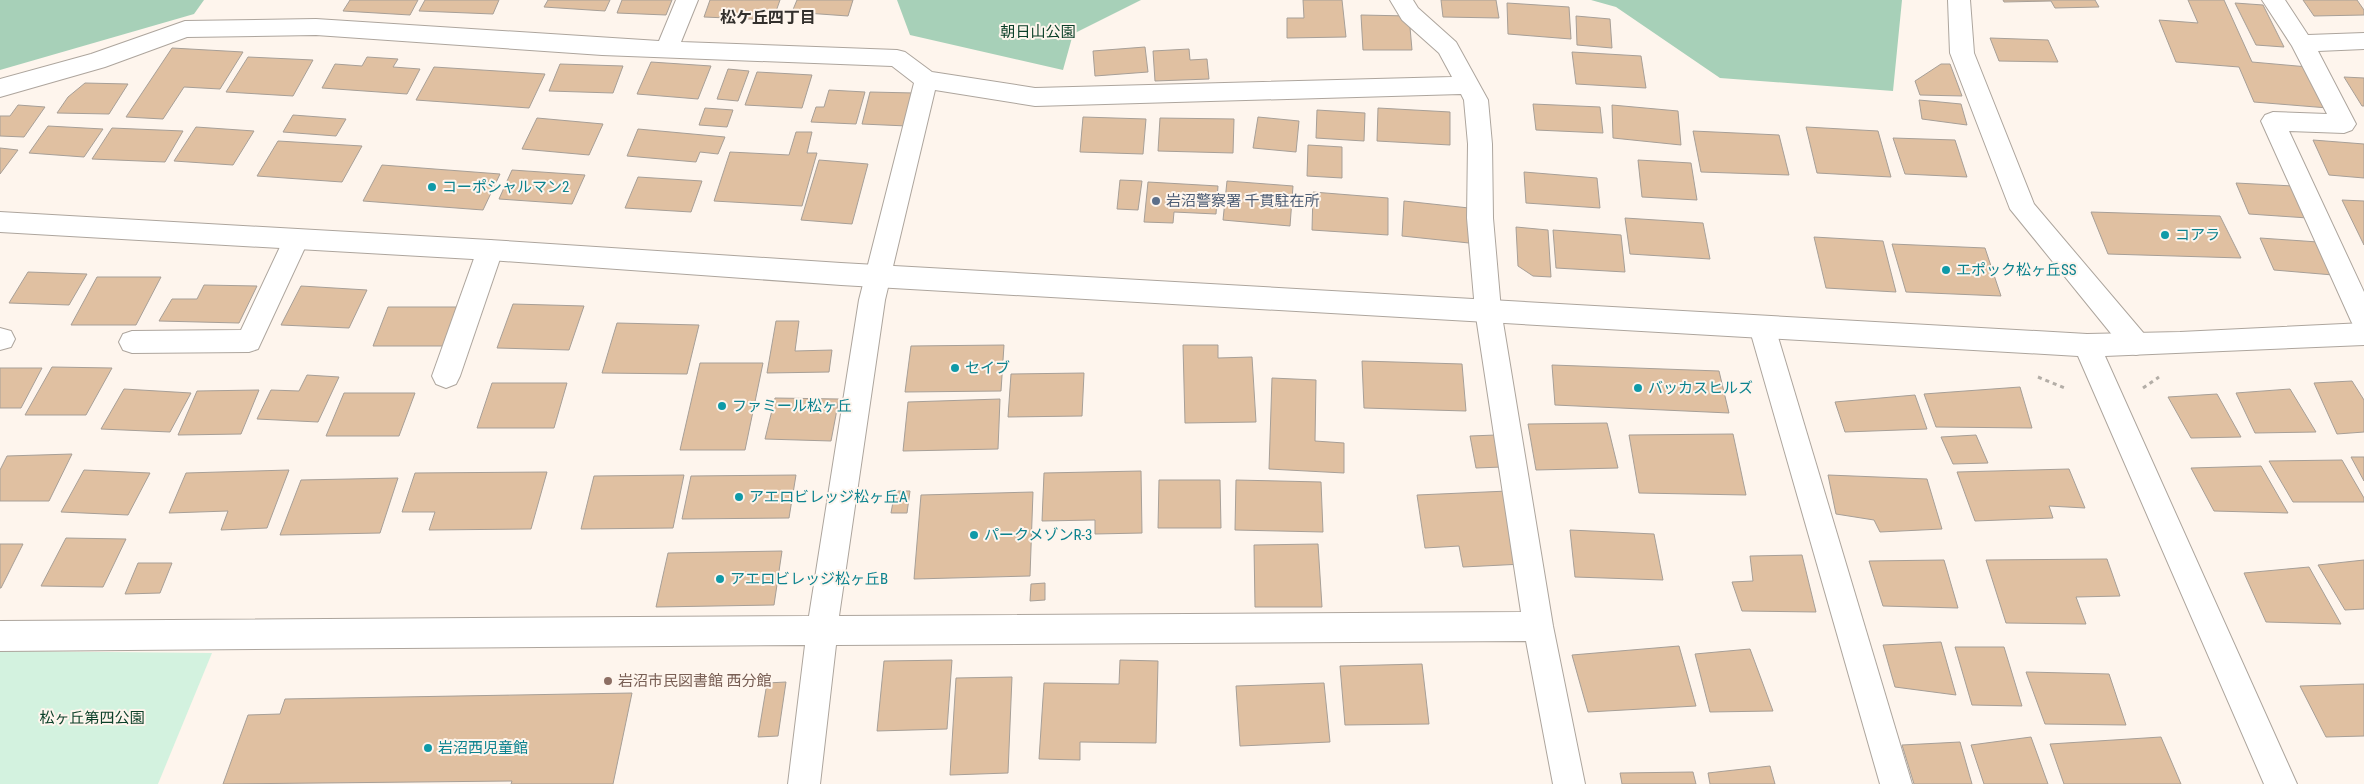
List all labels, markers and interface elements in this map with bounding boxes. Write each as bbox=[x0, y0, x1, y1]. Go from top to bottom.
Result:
district label: 松ケ丘四丁目 bbox=[720, 8, 816, 27]
park label: 朝日山公園 bbox=[1000, 23, 1076, 41]
place label: コーポシャルマン2 bbox=[442, 178, 569, 196]
marker: コーポシャルマン2 bbox=[426, 181, 438, 193]
place label: 岩沼警察署 千貫駐在所 bbox=[1166, 192, 1319, 210]
marker: 岩沼警察署 千貫駐在所 bbox=[1150, 195, 1162, 207]
place label: コアラ bbox=[2175, 226, 2220, 244]
marker: コアラ bbox=[2159, 229, 2171, 241]
place label: エポック松ヶ丘SS bbox=[1956, 261, 2077, 279]
marker: エポック松ヶ丘SS bbox=[1940, 264, 1952, 276]
place label: セイブ bbox=[965, 359, 1010, 377]
marker: セイブ bbox=[949, 362, 961, 374]
place label: バッカスヒルズ bbox=[1648, 379, 1753, 397]
marker: バッカスヒルズ bbox=[1632, 382, 1644, 394]
place label: ファミール松ヶ丘 bbox=[732, 397, 852, 415]
marker: ファミール松ヶ丘 bbox=[716, 400, 728, 412]
place label: アエロビレッジ松ヶ丘A bbox=[749, 488, 908, 506]
marker: アエロビレッジ松ヶ丘A bbox=[733, 491, 745, 503]
place label: パークメゾンR-3 bbox=[984, 526, 1093, 544]
marker: パークメゾンR-3 bbox=[968, 529, 980, 541]
place label: アエロビレッジ松ヶ丘B bbox=[730, 570, 888, 588]
marker: アエロビレッジ松ヶ丘B bbox=[714, 573, 726, 585]
place label: 岩沼市民図書館 西分館 bbox=[618, 672, 771, 690]
marker: 岩沼市民図書館 西分館 bbox=[602, 675, 614, 687]
park label: 松ヶ丘第四公園 bbox=[39, 709, 145, 727]
place label: 岩沼西児童館 bbox=[438, 739, 528, 757]
marker: 岩沼西児童館 bbox=[422, 742, 434, 754]

